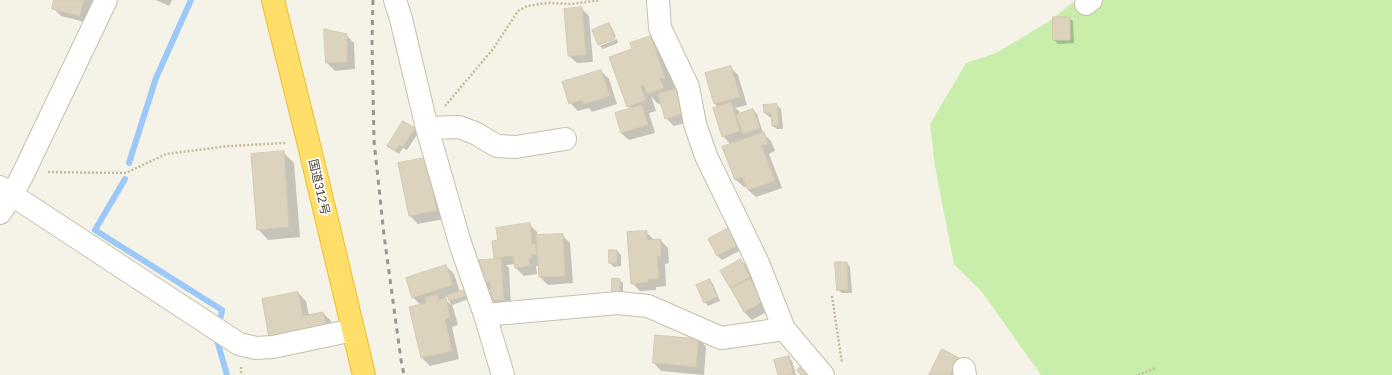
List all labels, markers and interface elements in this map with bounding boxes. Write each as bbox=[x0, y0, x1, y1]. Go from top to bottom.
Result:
street label: 国道312号 bbox=[306, 158, 332, 216]

